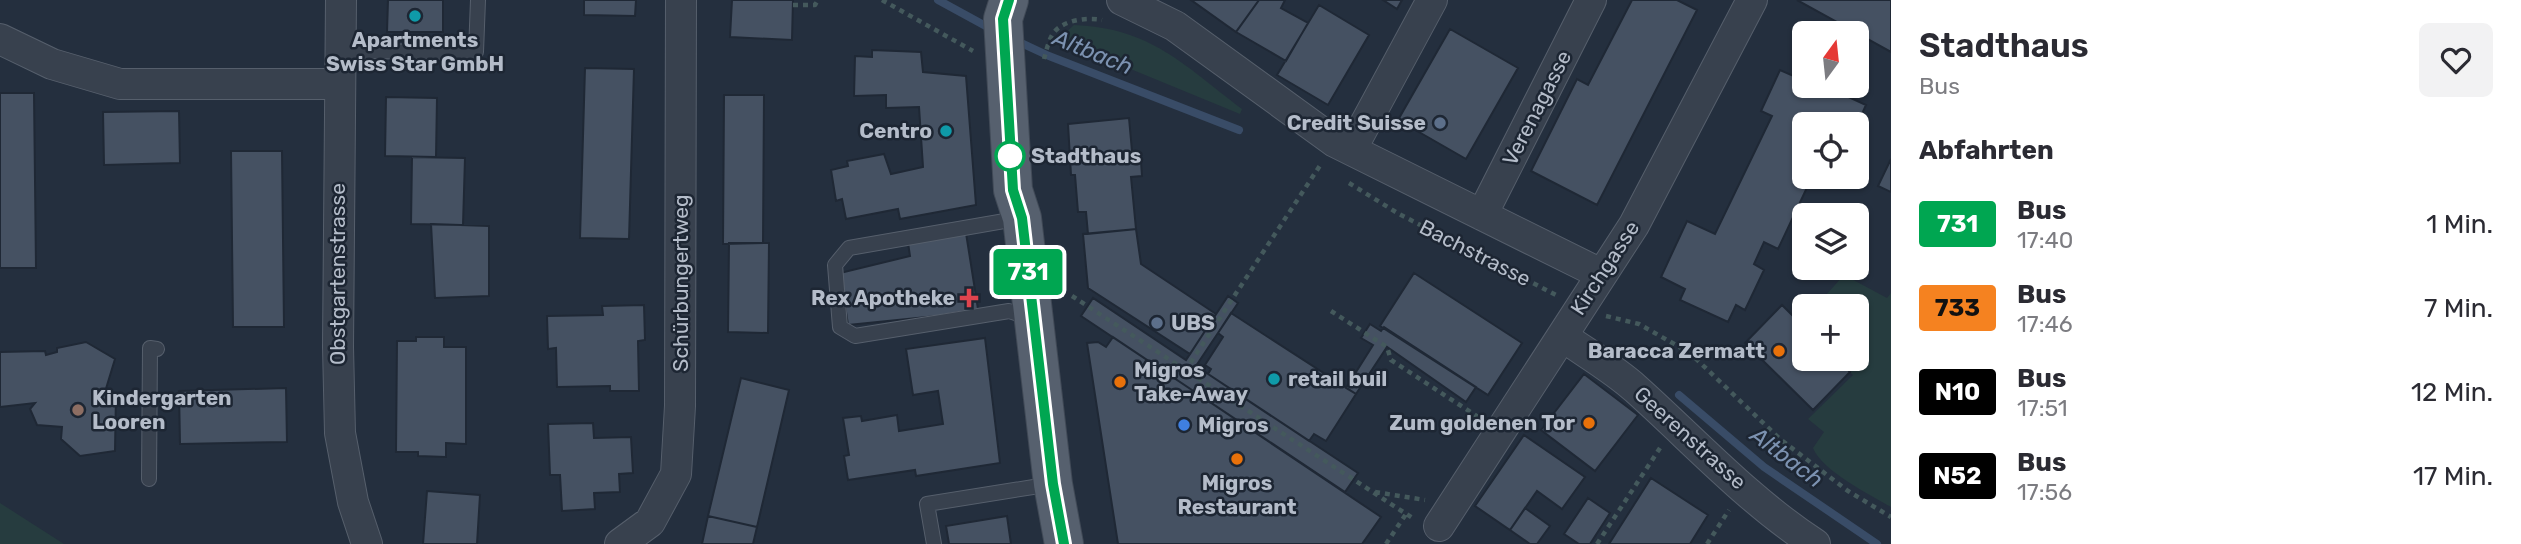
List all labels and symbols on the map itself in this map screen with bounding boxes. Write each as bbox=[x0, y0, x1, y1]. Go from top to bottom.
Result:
marker: Apartments Swiss Star GmbH bbox=[407, 8, 423, 24]
north arrow bbox=[1792, 21, 1869, 98]
water label: Altbach bbox=[1048, 23, 1137, 81]
place label: Apartments Swiss Star GmbH bbox=[326, 27, 504, 76]
street label: Verenagasse bbox=[1497, 46, 1576, 169]
place label: Credit Suisse bbox=[1287, 110, 1426, 135]
marker: Credit Suisse bbox=[1432, 115, 1448, 131]
place label: Centro bbox=[859, 118, 932, 143]
marker: Centro bbox=[938, 123, 954, 139]
marker: Stadthaus bbox=[995, 141, 1025, 171]
place label: Stadthaus bbox=[1031, 143, 1141, 168]
street label: Obstgartenstrasse bbox=[325, 183, 350, 365]
street label: Schürbungertweg bbox=[668, 194, 693, 372]
street label: Bachstrasse bbox=[1415, 214, 1535, 291]
street label: Kirchgasse bbox=[1565, 216, 1644, 319]
line badge: 731 bbox=[988, 249, 1068, 295]
place label: Rex Apotheke bbox=[811, 285, 955, 310]
marker: Rex Apotheke bbox=[961, 290, 977, 306]
place label: UBS bbox=[1171, 310, 1215, 335]
marker: UBS bbox=[1149, 315, 1165, 331]
place label: Baracca Zermatt bbox=[1588, 338, 1765, 363]
marker: Baracca Zermatt bbox=[1771, 343, 1787, 359]
place label: Migros Take-Away bbox=[1134, 357, 1248, 406]
place label: retail buil bbox=[1288, 366, 1387, 391]
marker: retail buil bbox=[1266, 371, 1282, 387]
marker: Migros Take-Away bbox=[1112, 374, 1128, 390]
street label: Geerenstrasse bbox=[1629, 381, 1751, 494]
place label: Kindergarten Looren bbox=[92, 385, 232, 434]
marker: Kindergarten Looren bbox=[70, 402, 86, 418]
place label: Zum goldenen Tor bbox=[1389, 410, 1575, 435]
place label: Migros bbox=[1198, 412, 1269, 437]
marker: Zum goldenen Tor bbox=[1581, 415, 1597, 431]
marker: Migros bbox=[1176, 417, 1192, 433]
water label: Altbach bbox=[1744, 420, 1829, 493]
marker: Migros Restaurant bbox=[1229, 451, 1245, 467]
place label: Migros Restaurant bbox=[1177, 470, 1297, 519]

